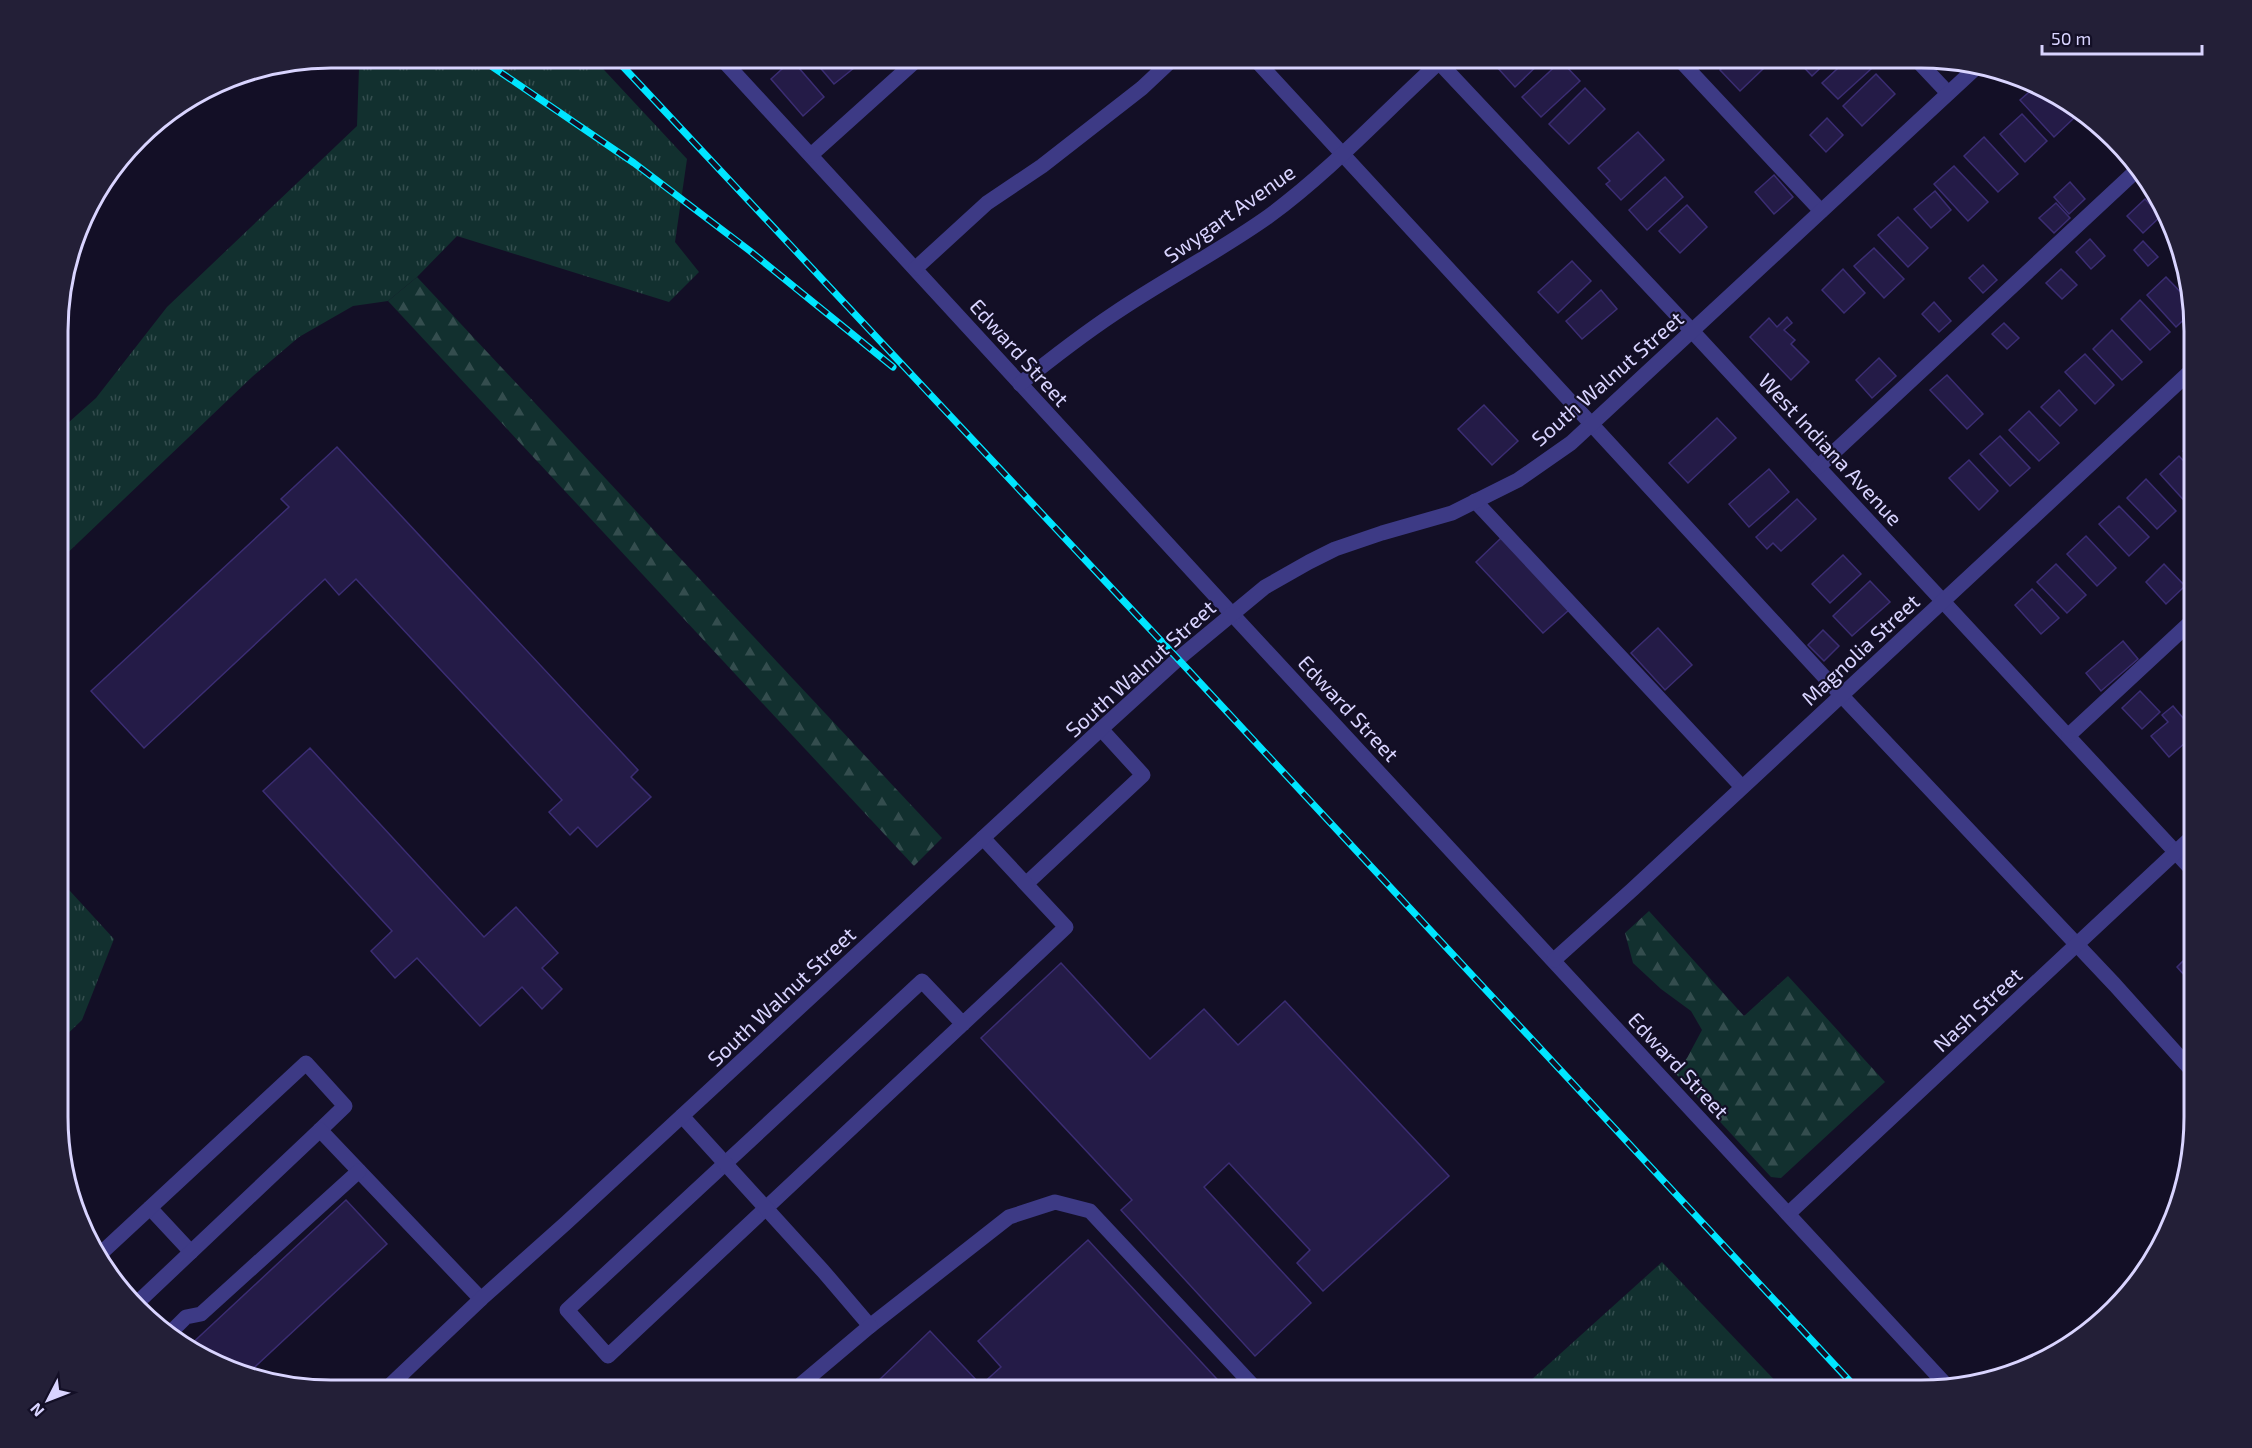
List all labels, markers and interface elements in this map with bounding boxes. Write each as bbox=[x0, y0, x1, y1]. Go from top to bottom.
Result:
scale bar bbox=[2042, 18, 2202, 56]
text: 50 m bbox=[2051, 27, 2091, 49]
street label: Swygart Avenue bbox=[1159, 159, 1299, 267]
street label: Edward Street bbox=[965, 293, 1075, 411]
street label: South Walnut Street bbox=[1526, 305, 1688, 451]
street label: West Indiana Avenue bbox=[1754, 368, 1908, 530]
street label: Magnolia Street bbox=[1796, 588, 1924, 710]
street label: South Walnut Street bbox=[1060, 594, 1220, 742]
street label: Edward Street bbox=[1294, 650, 1404, 766]
street label: South Walnut Street bbox=[702, 921, 860, 1071]
street label: Nash Street bbox=[1927, 962, 2027, 1056]
street label: Edward Street bbox=[1624, 1007, 1734, 1123]
north arrow bbox=[18, 1370, 78, 1430]
text: N bbox=[26, 1400, 47, 1421]

